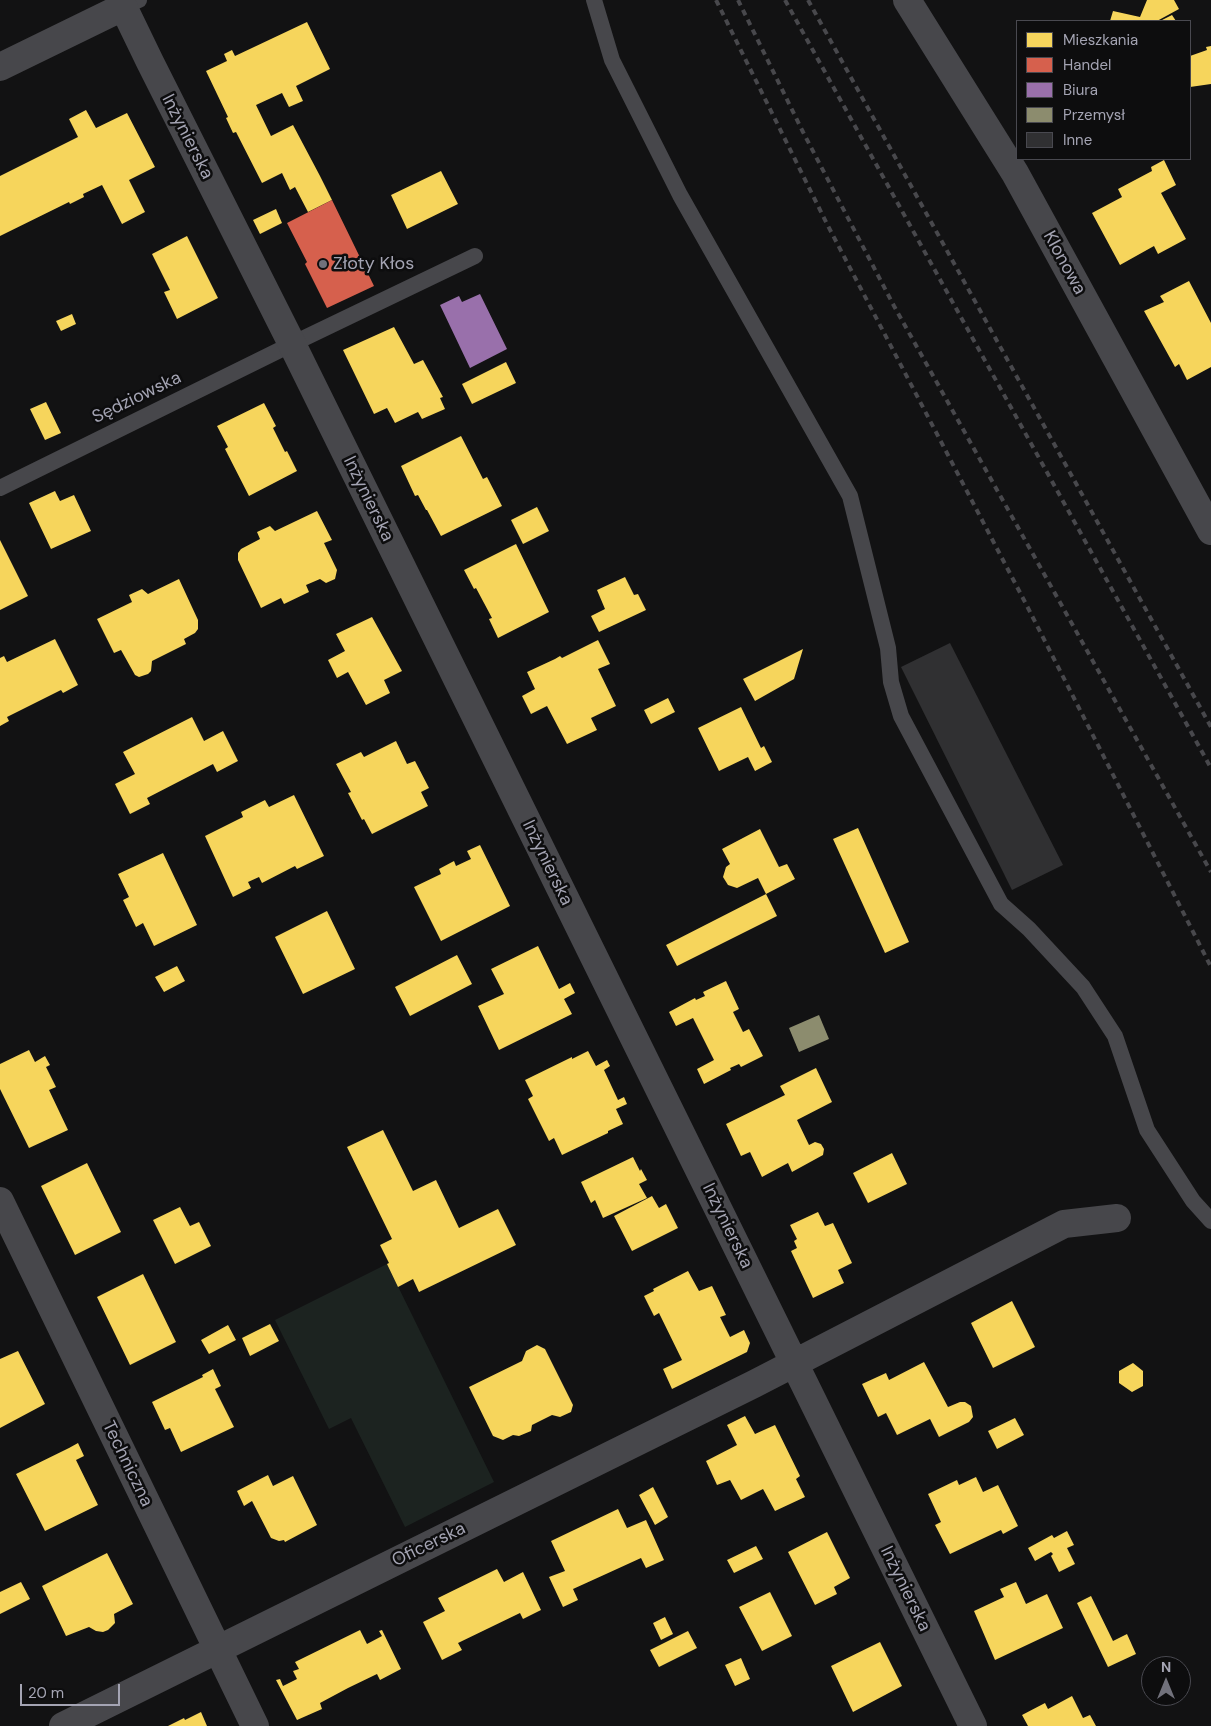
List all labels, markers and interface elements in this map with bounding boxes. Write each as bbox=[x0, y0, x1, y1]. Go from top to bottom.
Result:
legend bbox=[1016, 20, 1191, 160]
text: Mieszkania bbox=[1063, 30, 1138, 50]
text: Handel bbox=[1063, 55, 1111, 75]
text: Biura bbox=[1063, 80, 1098, 100]
street label: Inżynierska bbox=[156, 91, 218, 183]
text: Przemysł bbox=[1063, 105, 1125, 125]
text: Inne bbox=[1063, 130, 1092, 150]
street label: Klonowa bbox=[1038, 228, 1090, 298]
place label: Złoty Kłos bbox=[333, 253, 414, 275]
marker: Złoty Kłos bbox=[317, 258, 329, 270]
street label: Sędziowska bbox=[89, 367, 185, 429]
street label: Inżynierska bbox=[338, 453, 398, 545]
street label: Inżynierska bbox=[517, 817, 577, 909]
street label: Inżynierska bbox=[697, 1180, 757, 1272]
street label: Techniczna bbox=[97, 1418, 157, 1510]
street label: Oficerska bbox=[389, 1518, 469, 1572]
street label: Inżynierska bbox=[875, 1543, 935, 1635]
north arrow bbox=[1141, 1656, 1191, 1706]
text: N bbox=[1161, 1658, 1171, 1676]
scale bar bbox=[22, 1674, 122, 1706]
text: 20 m bbox=[28, 1683, 64, 1703]

